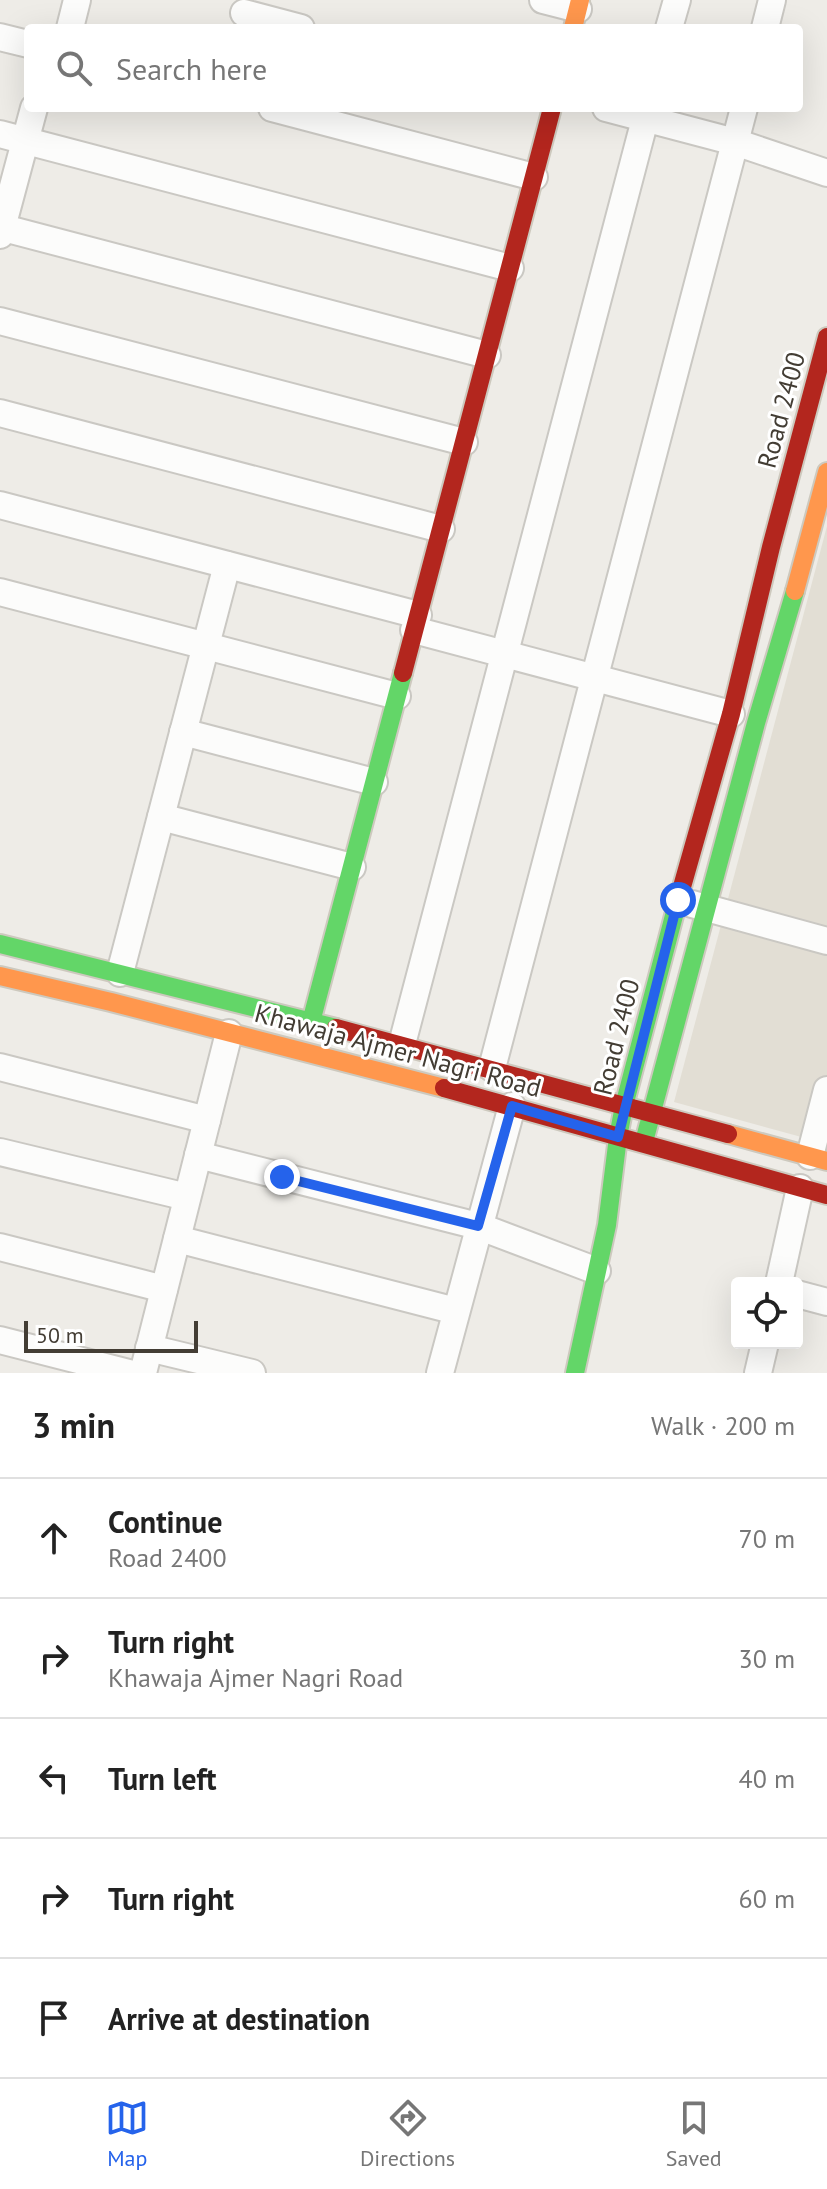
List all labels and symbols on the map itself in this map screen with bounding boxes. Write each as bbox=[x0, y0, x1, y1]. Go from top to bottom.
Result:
street label: Road 2400 bbox=[750, 348, 812, 472]
route start bbox=[660, 882, 696, 918]
street label: Road 2400 bbox=[586, 975, 646, 1099]
street label: Khawaja Ajmer Nagri Road bbox=[251, 996, 545, 1104]
route end bbox=[264, 1159, 300, 1195]
scale bar bbox=[24, 1317, 198, 1353]

